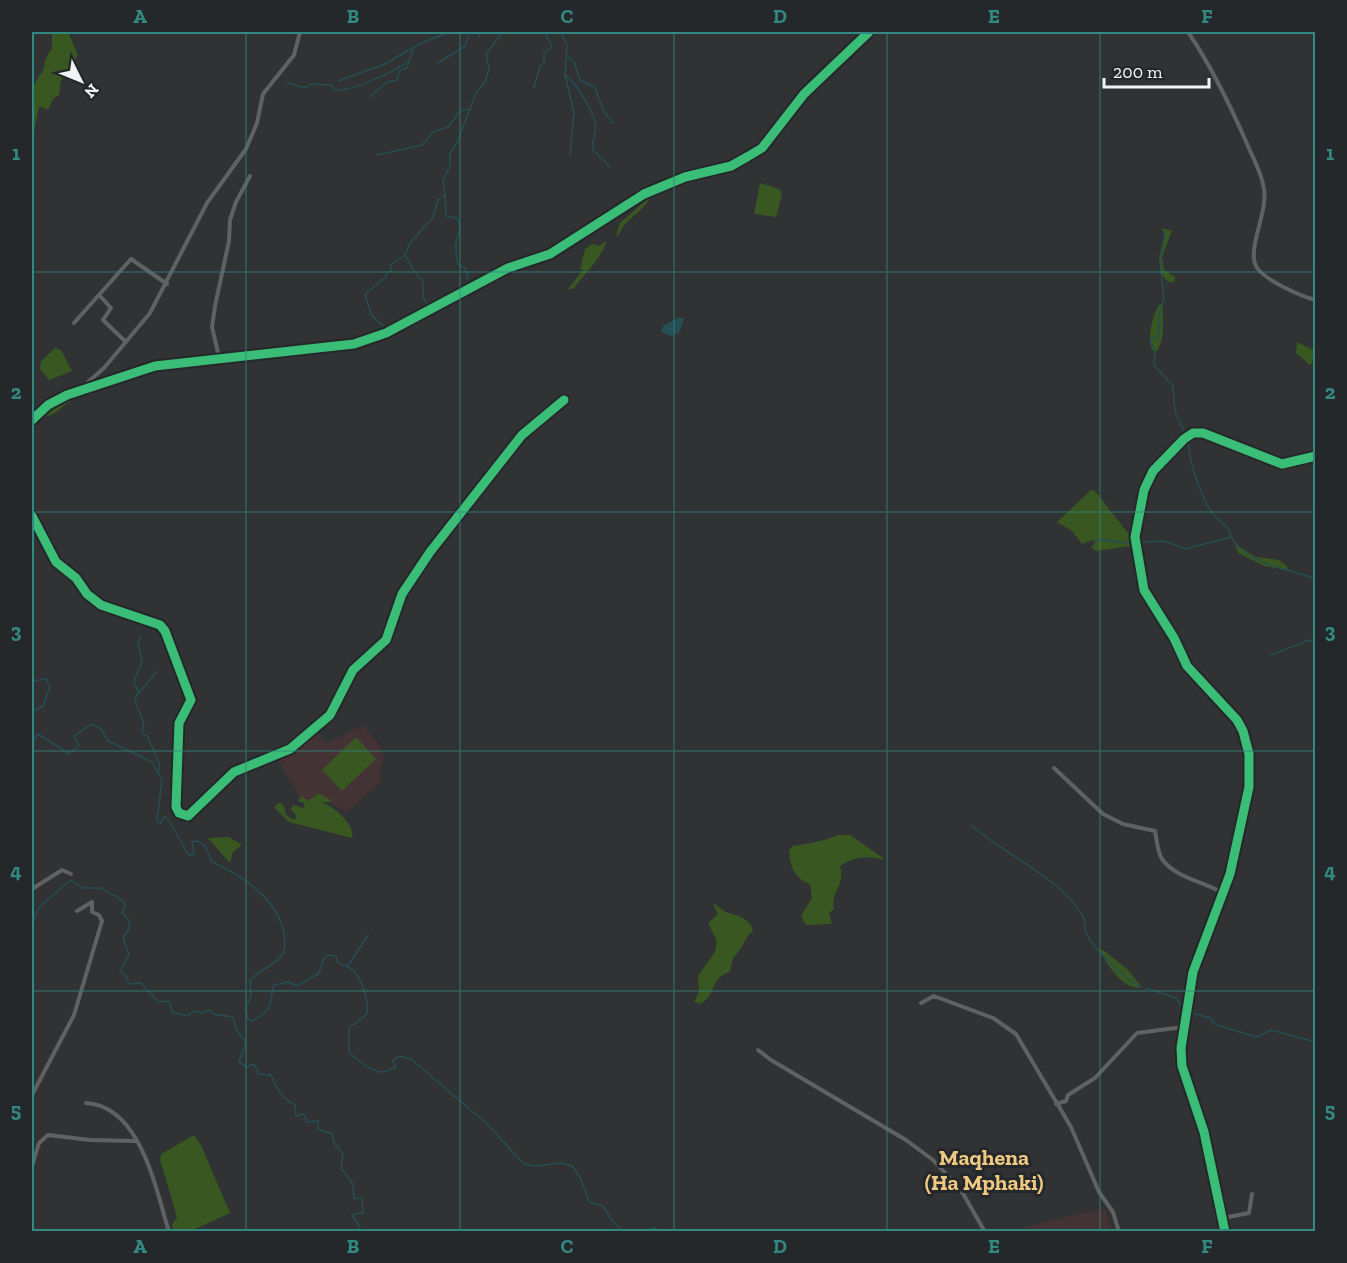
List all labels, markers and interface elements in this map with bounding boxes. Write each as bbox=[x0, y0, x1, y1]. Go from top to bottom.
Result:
text: A bbox=[133, 4, 147, 28]
text: B bbox=[347, 4, 359, 28]
text: C bbox=[561, 4, 574, 28]
text: D bbox=[773, 4, 787, 28]
text: E bbox=[988, 4, 1000, 28]
text: F bbox=[1201, 4, 1213, 28]
north arrow bbox=[51, 51, 111, 111]
scale bar bbox=[1104, 51, 1209, 89]
text: 200 m bbox=[1113, 61, 1163, 83]
text: N bbox=[81, 80, 103, 102]
text: 1 bbox=[12, 141, 20, 165]
text: 1 bbox=[1326, 141, 1334, 165]
text: 2 bbox=[11, 380, 22, 404]
text: 2 bbox=[1325, 380, 1336, 404]
text: 3 bbox=[11, 619, 22, 643]
text: 3 bbox=[1325, 619, 1336, 643]
text: 4 bbox=[10, 859, 22, 883]
text: 4 bbox=[1324, 859, 1336, 883]
text: 5 bbox=[11, 1098, 21, 1122]
text: 5 bbox=[1325, 1098, 1335, 1122]
district label: Maqhena (Ha Mphaki) bbox=[925, 1144, 1043, 1196]
text: A bbox=[133, 1234, 147, 1258]
text: B bbox=[347, 1234, 359, 1258]
text: C bbox=[561, 1234, 574, 1258]
text: D bbox=[773, 1234, 787, 1258]
text: E bbox=[988, 1234, 1000, 1258]
text: F bbox=[1201, 1234, 1213, 1258]

